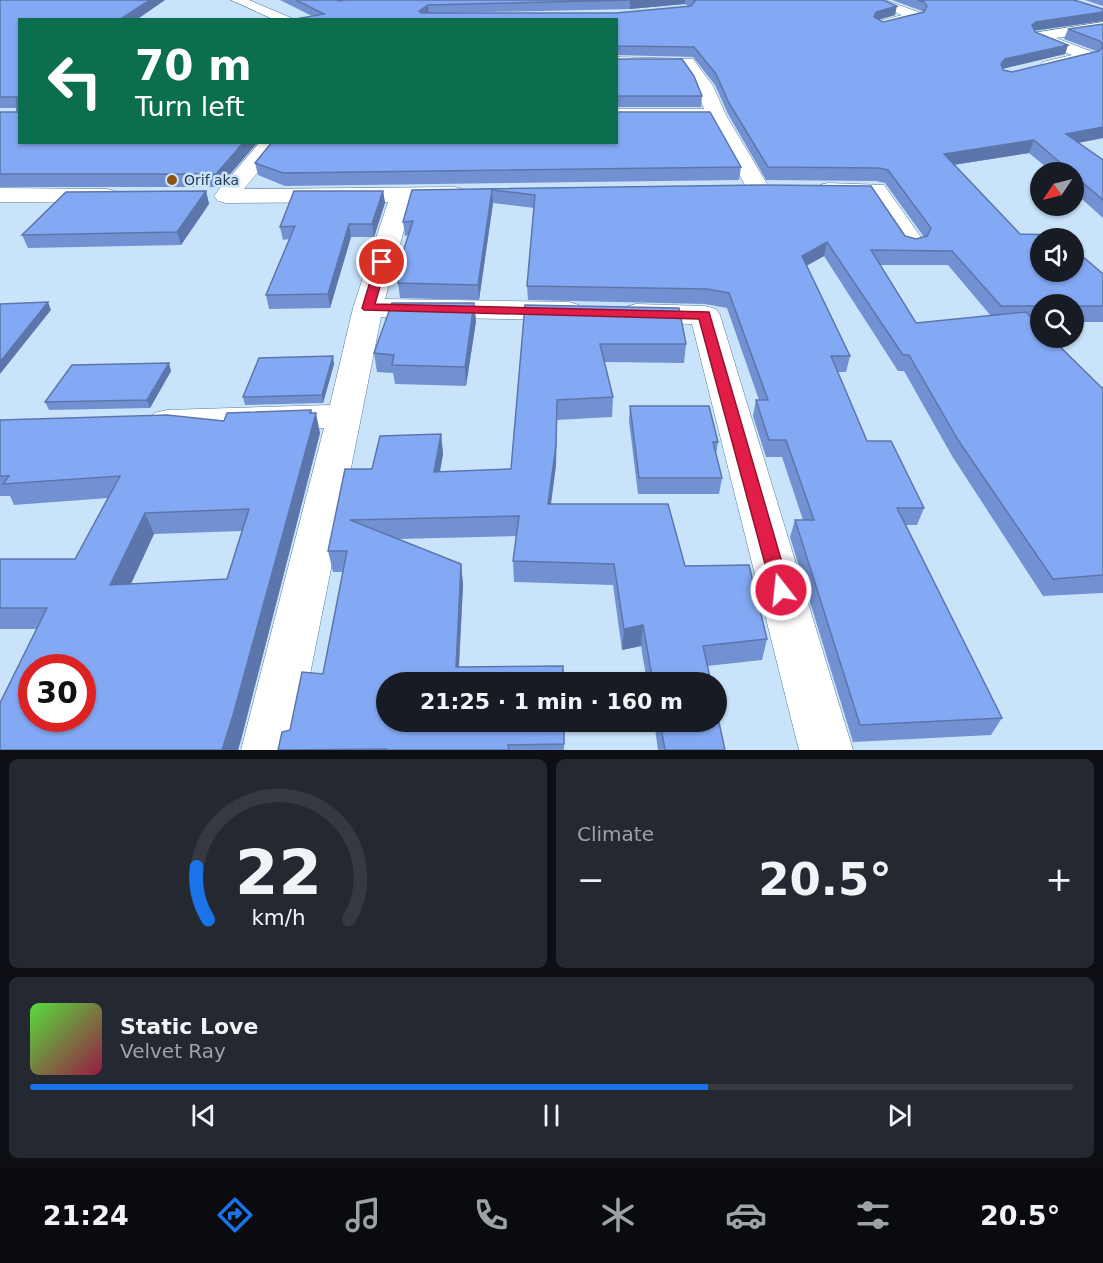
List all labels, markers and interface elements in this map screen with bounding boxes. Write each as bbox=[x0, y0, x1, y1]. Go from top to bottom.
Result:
text: 70 m bbox=[135, 41, 252, 90]
icon: left bbox=[36, 42, 114, 120]
text: Turn left bbox=[135, 91, 245, 122]
north arrow bbox=[1030, 162, 1084, 216]
map controls bbox=[1030, 162, 1084, 348]
place label: Orif aka bbox=[184, 172, 239, 188]
marker: Orif aka bbox=[165, 173, 179, 187]
button: sound bbox=[1030, 228, 1084, 282]
pin bbox=[356, 236, 407, 287]
icon: arrive bbox=[365, 245, 398, 278]
button: search bbox=[1030, 294, 1084, 348]
position arrow bbox=[749, 558, 813, 622]
speed limit sign: 30 bbox=[18, 654, 96, 732]
text: 21:25 · 1 min · 160 m bbox=[420, 689, 683, 714]
text: Climate bbox=[577, 822, 654, 846]
text: 22 bbox=[235, 836, 321, 909]
text: 20.5° bbox=[758, 853, 892, 906]
text: − bbox=[577, 860, 605, 899]
text: + bbox=[1045, 860, 1073, 899]
text: km/h bbox=[251, 906, 305, 931]
text: Static Love bbox=[120, 1014, 258, 1039]
text: Velvet Ray bbox=[120, 1039, 226, 1063]
icon: previous bbox=[187, 1099, 220, 1132]
icon: pause bbox=[535, 1099, 568, 1132]
icon: next bbox=[883, 1099, 916, 1132]
icon: directions bbox=[214, 1194, 256, 1236]
icon: music bbox=[342, 1194, 384, 1236]
icon: phone bbox=[470, 1194, 512, 1236]
icon: climate bbox=[597, 1194, 639, 1236]
icon: car bbox=[725, 1194, 767, 1236]
icon: filters bbox=[852, 1194, 894, 1236]
text: 21:24 bbox=[43, 1200, 129, 1231]
text: 20.5° bbox=[980, 1200, 1060, 1231]

